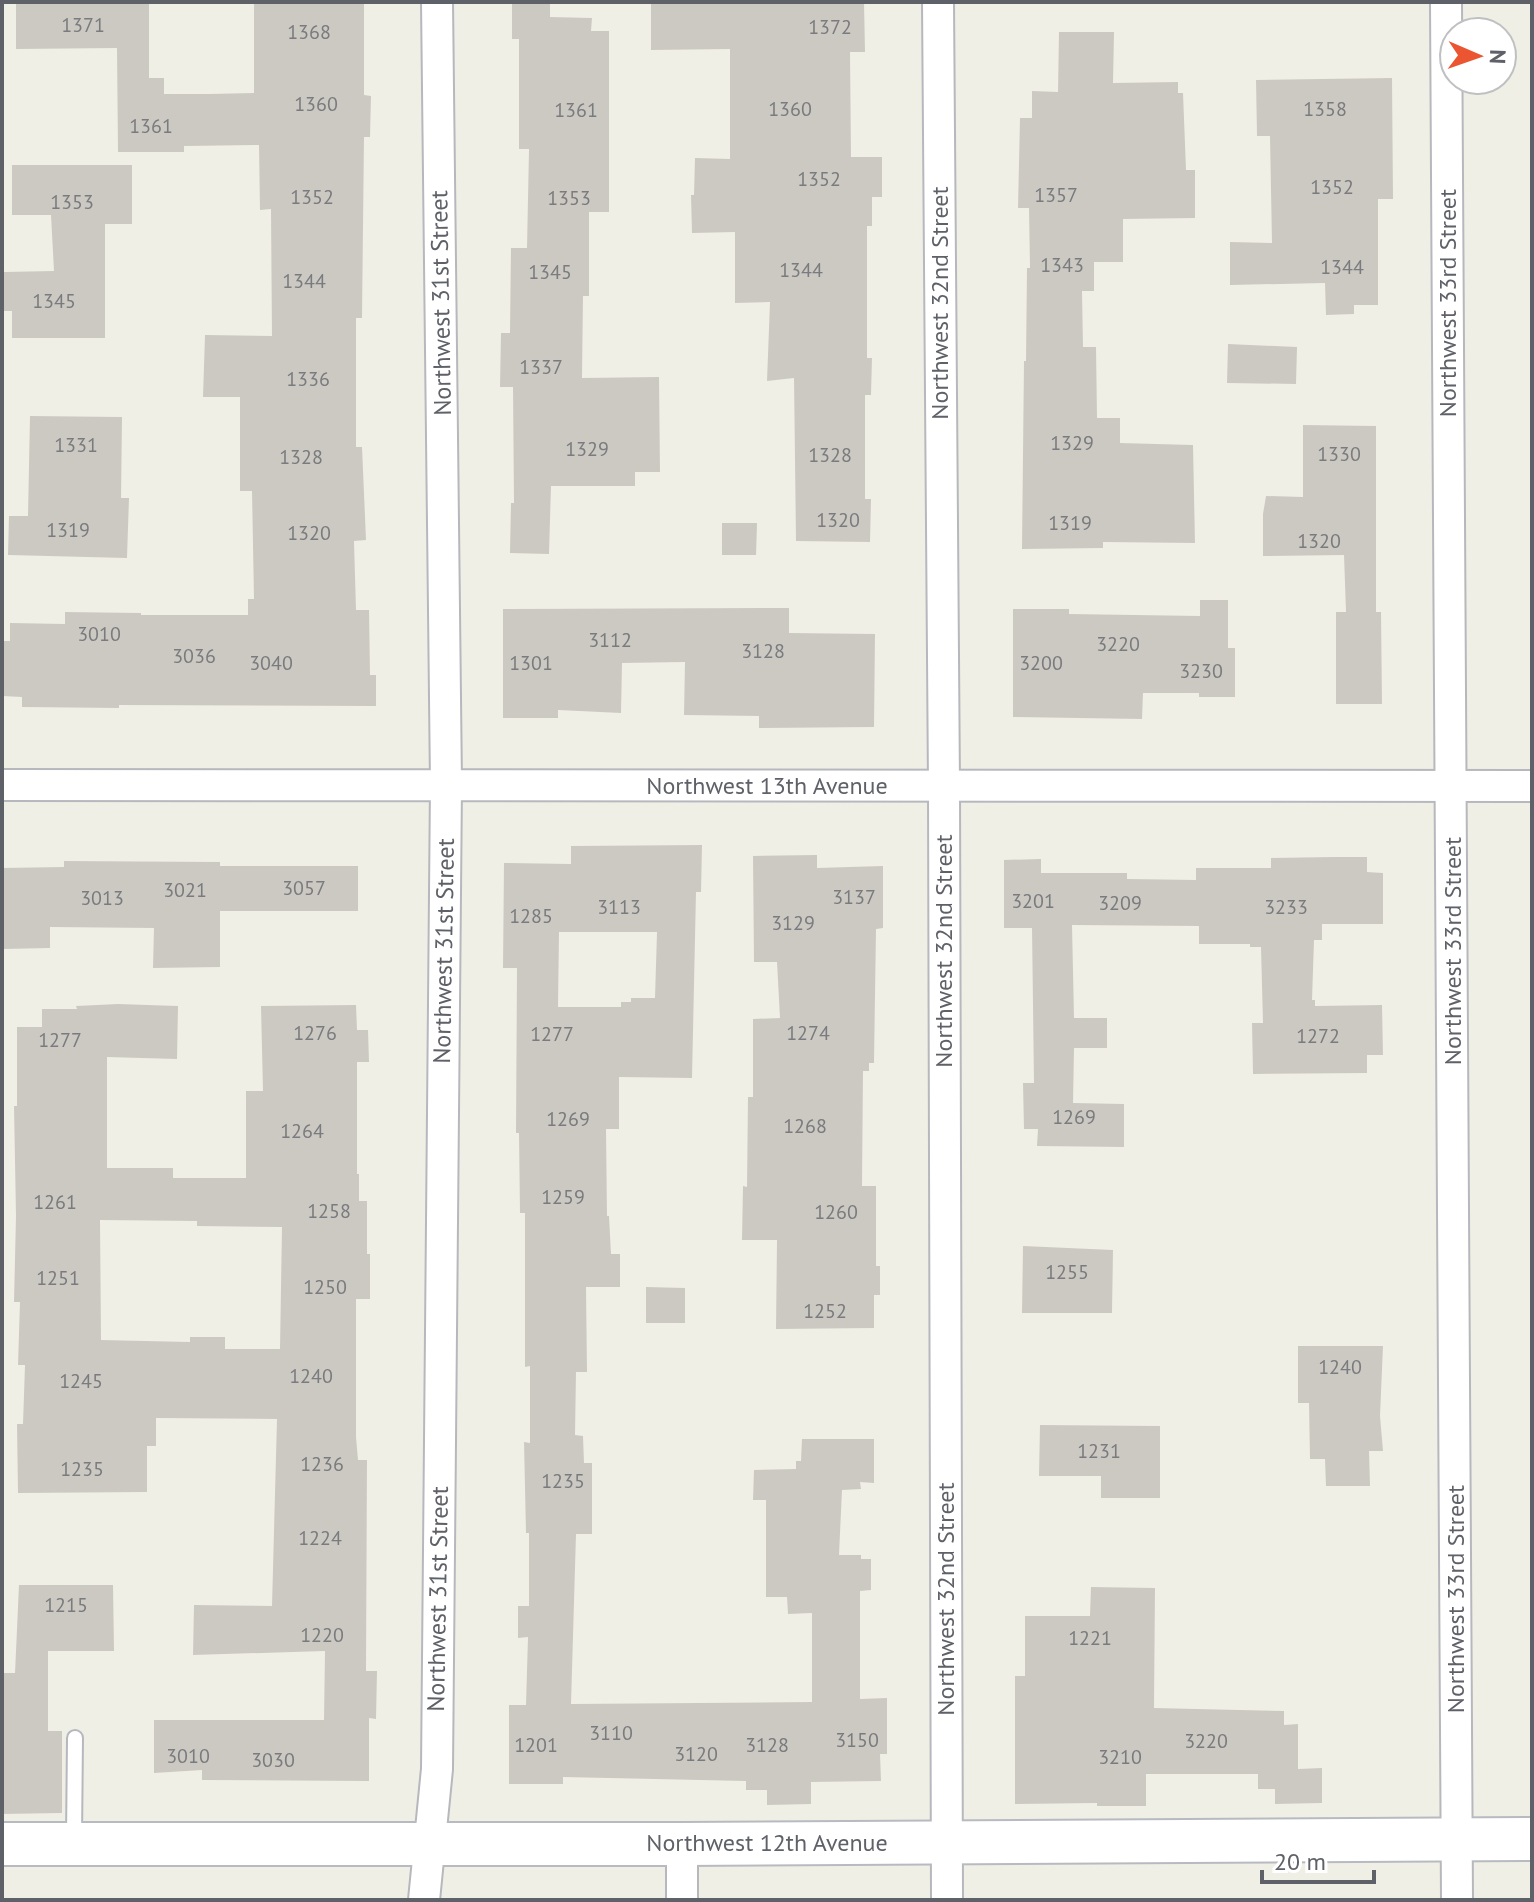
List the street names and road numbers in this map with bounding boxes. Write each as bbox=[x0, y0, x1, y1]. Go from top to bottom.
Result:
street label: Northwest 32nd Street bbox=[924, 186, 955, 420]
street label: Northwest 33rd Street bbox=[1432, 189, 1463, 417]
street label: Northwest 31st Street bbox=[423, 190, 458, 416]
street label: Northwest 13th Avenue bbox=[646, 770, 888, 801]
street label: Northwest 32nd Street bbox=[928, 834, 959, 1068]
street label: Northwest 33rd Street bbox=[1437, 837, 1468, 1065]
street label: Northwest 31st Street bbox=[426, 838, 461, 1064]
street label: Northwest 32nd Street bbox=[930, 1482, 961, 1716]
street label: Northwest 33rd Street bbox=[1440, 1485, 1471, 1713]
street label: Northwest 31st Street bbox=[420, 1486, 455, 1712]
street label: Northwest 12th Avenue bbox=[646, 1827, 888, 1858]

